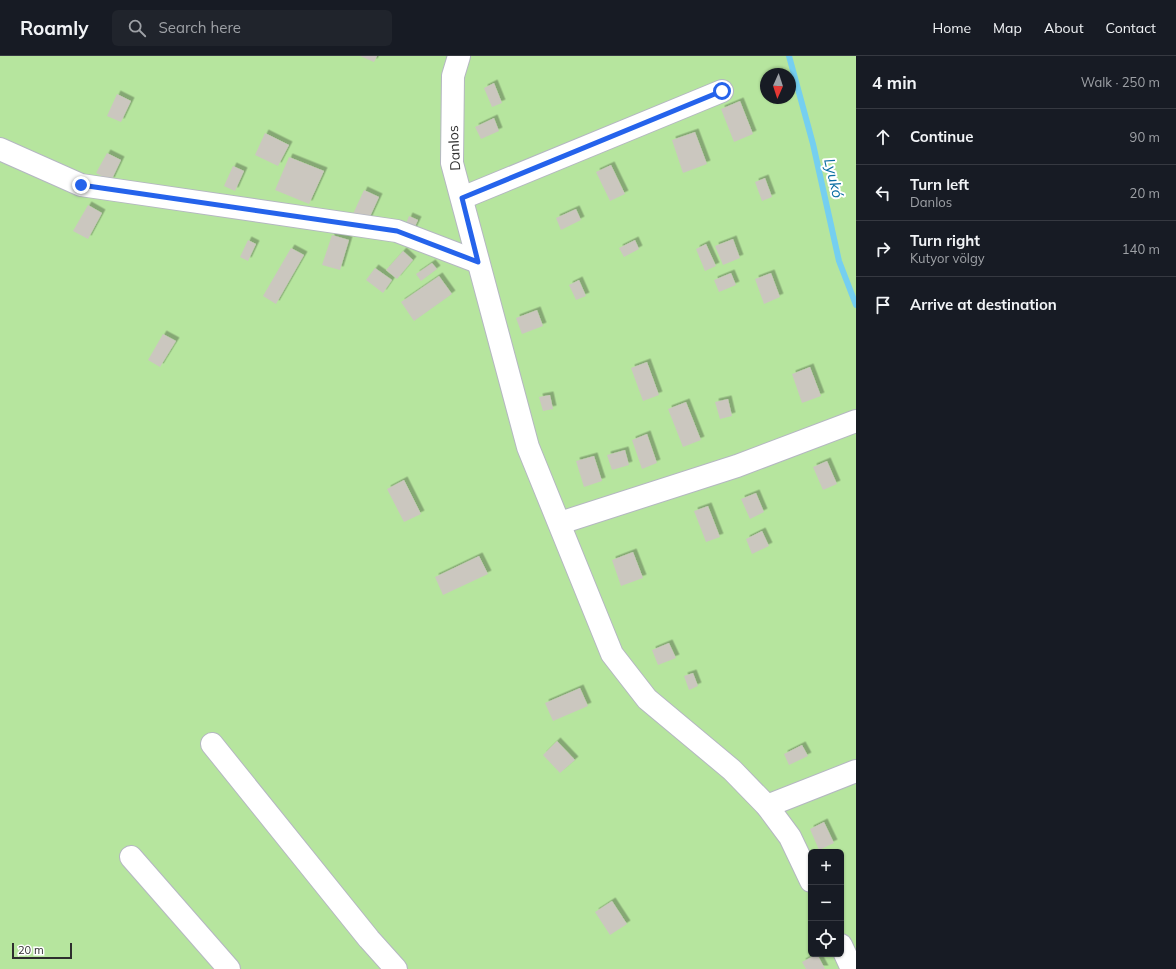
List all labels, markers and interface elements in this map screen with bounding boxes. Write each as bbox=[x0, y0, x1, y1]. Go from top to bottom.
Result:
search box bbox=[112, 10, 392, 46]
text: Roamly bbox=[20, 16, 88, 40]
icon: search bbox=[126, 17, 148, 39]
text: Search here bbox=[158, 18, 241, 37]
text: Home bbox=[932, 19, 971, 37]
text: Map bbox=[993, 19, 1022, 37]
text: About bbox=[1044, 19, 1084, 37]
text: Contact bbox=[1106, 19, 1156, 37]
north arrow bbox=[760, 68, 796, 104]
text: 4 min bbox=[872, 72, 917, 93]
text: Walk · 250 m bbox=[1081, 74, 1160, 90]
route start bbox=[713, 82, 731, 100]
street label: Danlos bbox=[444, 125, 464, 171]
icon: ahead bbox=[872, 126, 894, 148]
text: Continue bbox=[910, 127, 973, 146]
text: 90 m bbox=[1130, 129, 1160, 145]
water label: Lyukó bbox=[820, 156, 848, 200]
text: Turn left bbox=[910, 175, 969, 194]
route end bbox=[72, 176, 90, 194]
icon: left bbox=[872, 182, 894, 204]
text: 20 m bbox=[1130, 185, 1160, 201]
text: Danlos bbox=[910, 194, 952, 210]
text: Turn right bbox=[910, 231, 980, 250]
icon: right bbox=[872, 238, 894, 260]
text: 140 m bbox=[1122, 241, 1160, 257]
text: Kutyor völgy bbox=[910, 250, 985, 266]
icon: arrive bbox=[872, 294, 894, 316]
text: Arrive at destination bbox=[910, 295, 1057, 314]
map controls bbox=[808, 849, 844, 957]
button: + bbox=[808, 849, 844, 885]
button: − bbox=[808, 885, 844, 921]
button: locate bbox=[808, 921, 844, 957]
scale bar bbox=[12, 941, 72, 960]
text: 20 m bbox=[18, 943, 44, 957]

